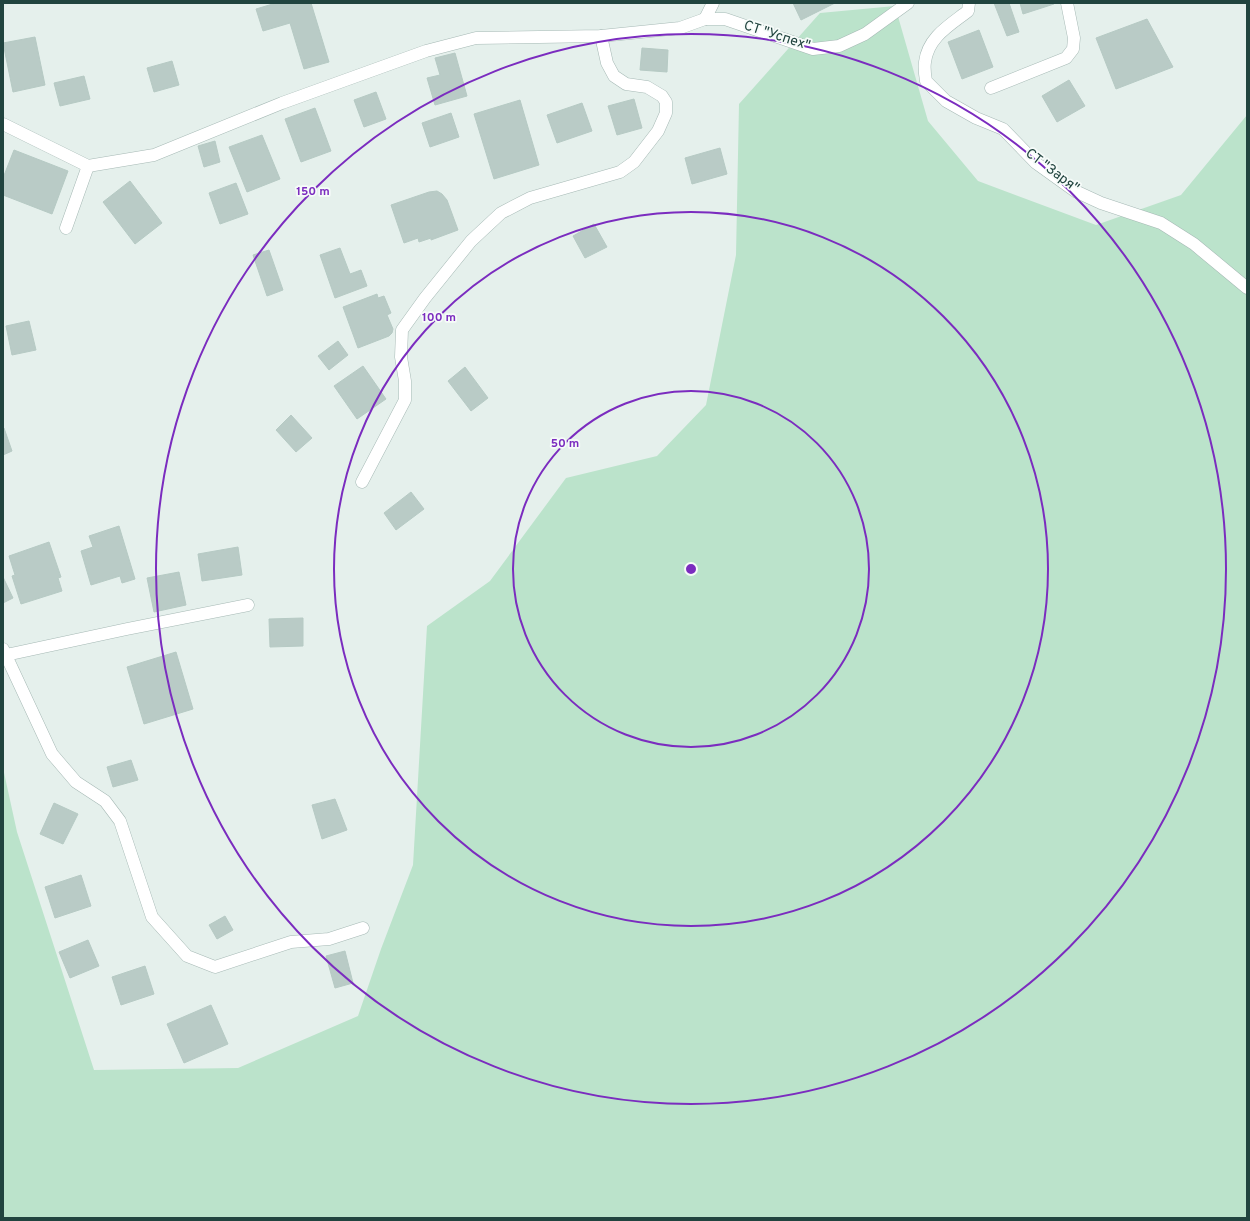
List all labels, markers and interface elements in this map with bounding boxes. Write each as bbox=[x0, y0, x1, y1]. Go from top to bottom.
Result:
street label: СТ "Успех" bbox=[742, 17, 812, 55]
street label: СТ "Заря" bbox=[1022, 145, 1082, 197]
text: 150 m bbox=[296, 184, 330, 200]
text: 100 m bbox=[422, 310, 456, 326]
text: 50 m bbox=[551, 436, 579, 452]
centre of rings bbox=[684, 562, 698, 576]

